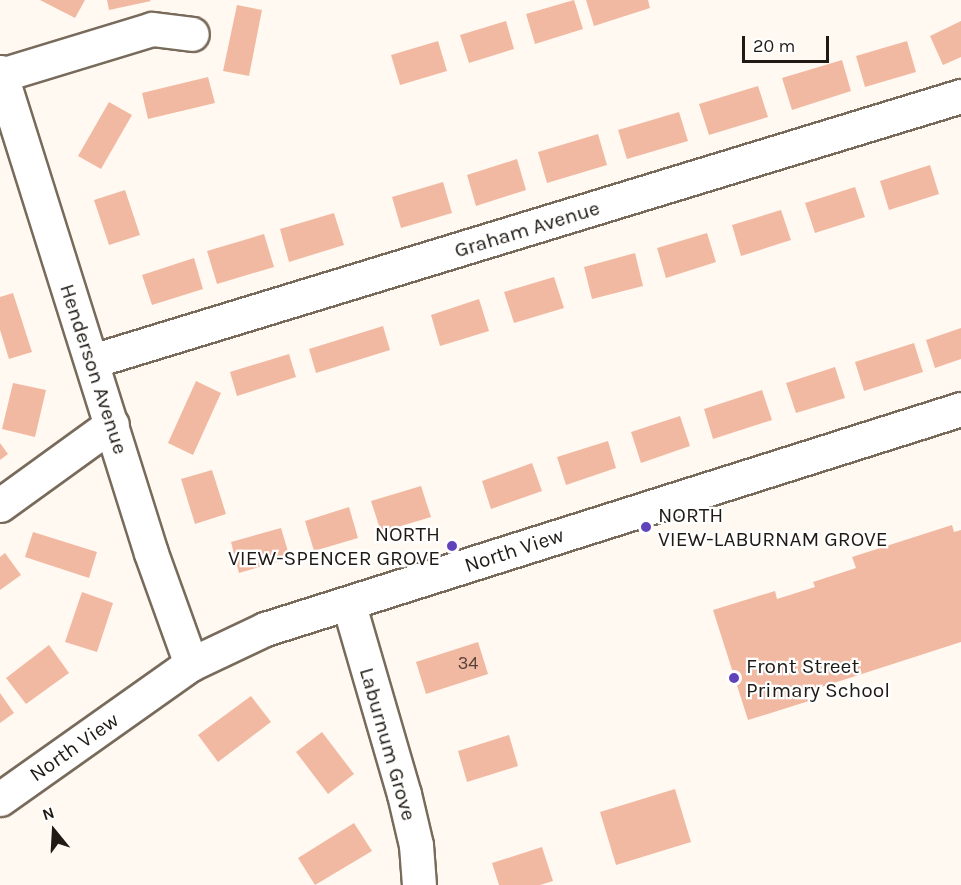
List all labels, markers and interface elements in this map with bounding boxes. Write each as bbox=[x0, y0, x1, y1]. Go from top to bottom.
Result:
scale bar bbox=[745, 24, 832, 62]
text: 20 m bbox=[753, 35, 795, 57]
street label: Graham Avenue bbox=[451, 195, 603, 263]
street label: Henderson Avenue bbox=[55, 281, 133, 457]
place label: NORTH VIEW-LABURNAM GROVE bbox=[658, 502, 888, 552]
marker: NORTH VIEW-LABURNAM GROVE bbox=[639, 520, 653, 534]
place label: NORTH VIEW-SPENCER GROVE bbox=[228, 521, 440, 571]
street label: North View bbox=[461, 522, 567, 578]
marker: NORTH VIEW-SPENCER GROVE bbox=[445, 539, 459, 553]
house number: 34 bbox=[458, 652, 478, 674]
place label: Front Street Primary School bbox=[746, 653, 890, 703]
street label: Laburnum Grove bbox=[354, 665, 422, 823]
marker: Front Street Primary School bbox=[727, 671, 741, 685]
street label: North View bbox=[25, 707, 123, 787]
north arrow bbox=[24, 801, 84, 861]
text: N bbox=[40, 803, 57, 824]

